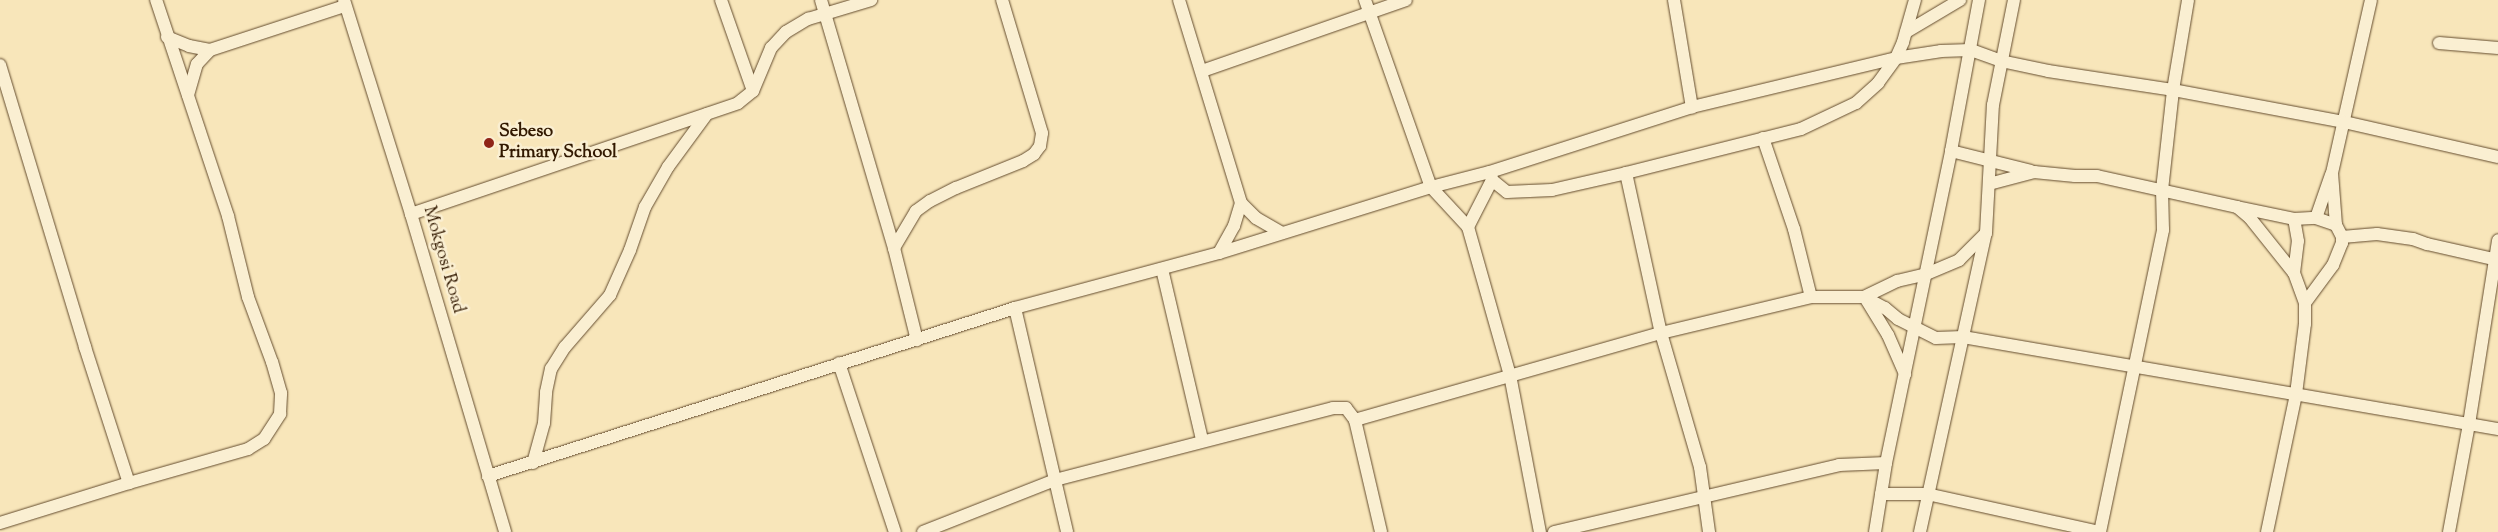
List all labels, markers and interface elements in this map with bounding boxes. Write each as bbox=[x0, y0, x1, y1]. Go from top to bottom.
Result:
place label: Sebeso Primary School bbox=[499, 122, 617, 164]
marker: Sebeso Primary School bbox=[483, 137, 495, 149]
street label: Mokgosi Road bbox=[417, 204, 469, 316]

